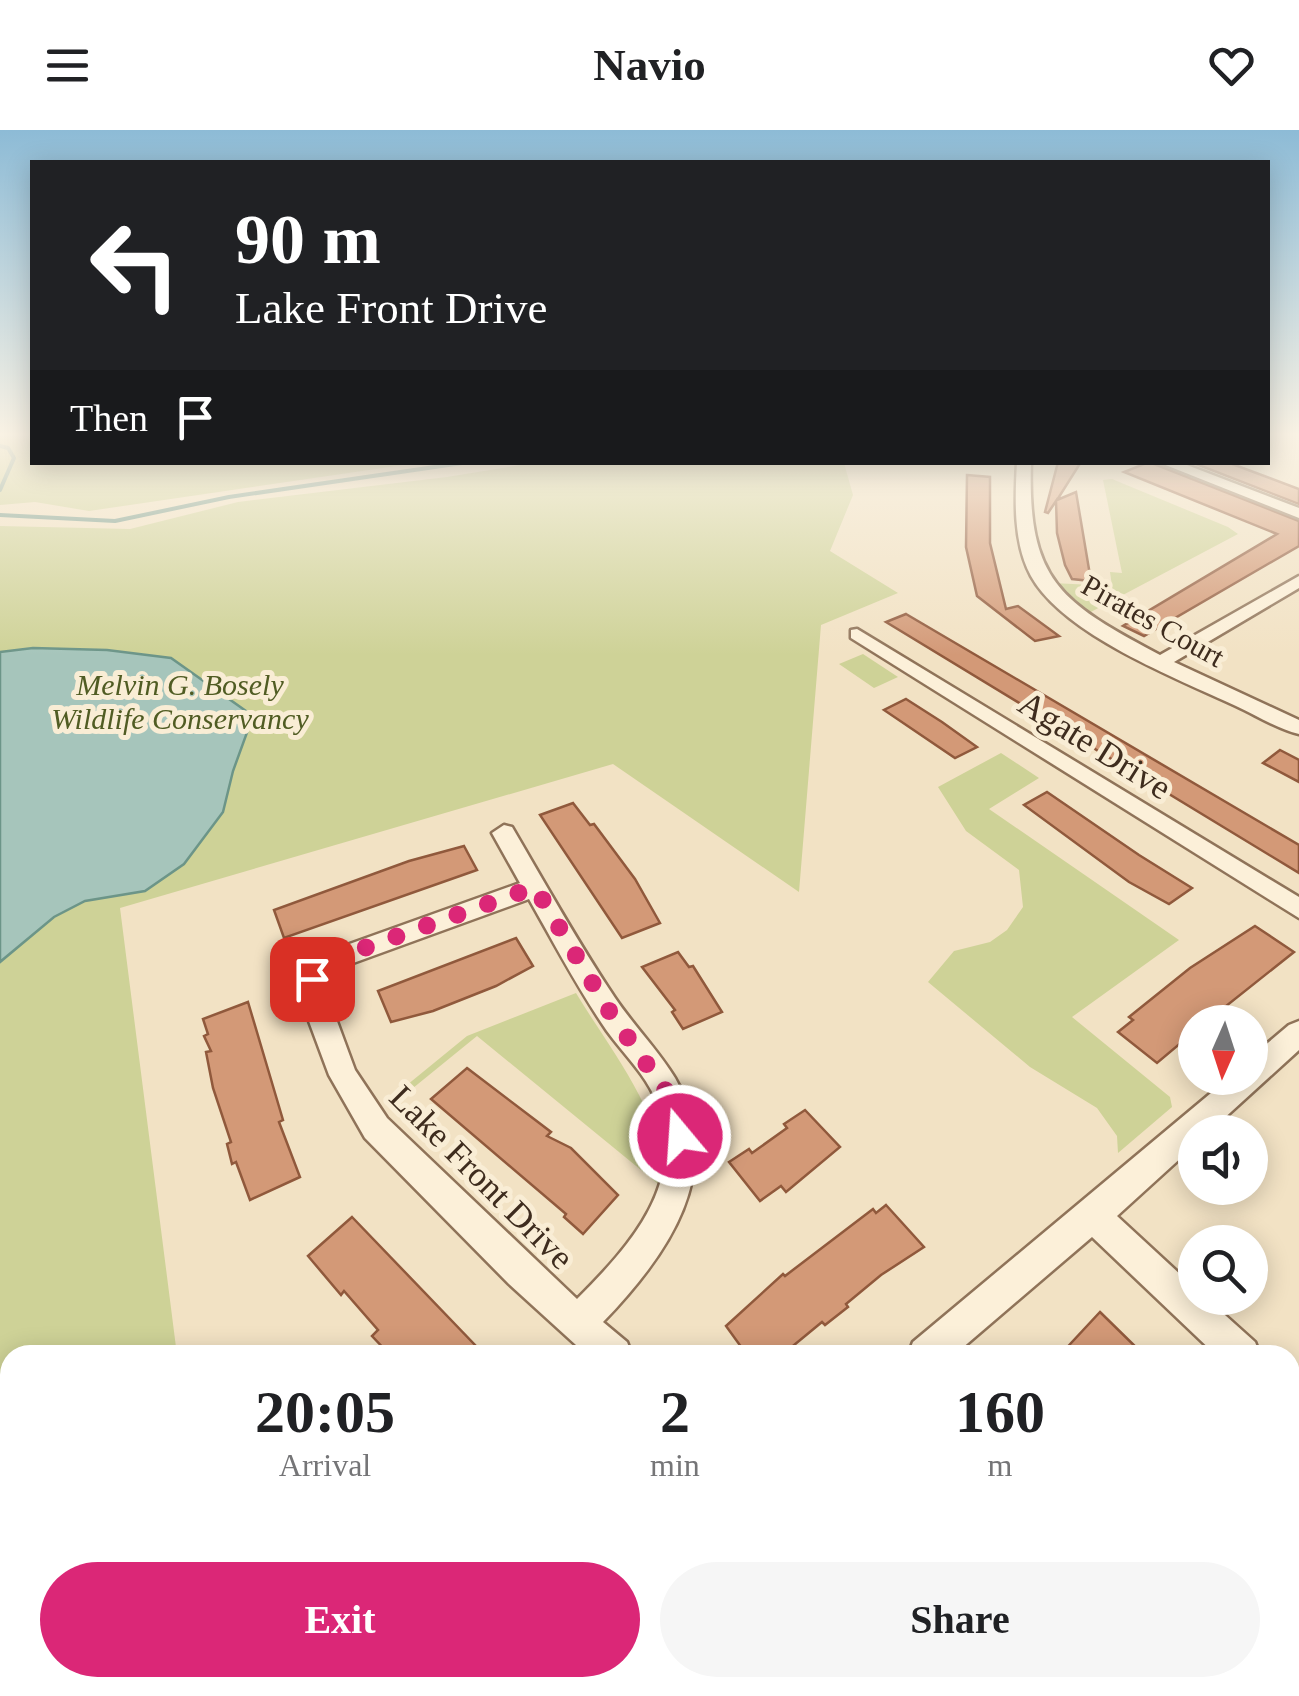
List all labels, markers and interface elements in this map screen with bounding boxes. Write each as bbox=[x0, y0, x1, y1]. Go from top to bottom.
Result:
icon: menu bbox=[40, 38, 95, 93]
icon: heart bbox=[1204, 38, 1259, 93]
text: Navio bbox=[593, 40, 706, 90]
icon: left bbox=[70, 200, 200, 330]
text: 90 m bbox=[235, 201, 381, 278]
text: Lake Front Drive bbox=[235, 283, 547, 333]
icon: arrive bbox=[168, 390, 223, 445]
text: Then bbox=[70, 397, 148, 439]
street label: Pirates Court bbox=[1076, 568, 1231, 673]
park label: Melvin G. Bosely Wildlife Conservancy bbox=[51, 668, 309, 735]
street label: Agate Drive bbox=[1011, 683, 1178, 808]
pin bbox=[270, 937, 355, 1022]
icon: arrive bbox=[285, 952, 340, 1007]
north arrow bbox=[1178, 1005, 1268, 1095]
map controls bbox=[1178, 1005, 1268, 1315]
street label: Lake Front Drive bbox=[382, 1078, 581, 1277]
position arrow bbox=[628, 1084, 732, 1188]
button: sound bbox=[1178, 1115, 1268, 1205]
button: search bbox=[1178, 1225, 1268, 1315]
text: 20:05 bbox=[255, 1379, 395, 1445]
text: 2 bbox=[660, 1379, 690, 1445]
text: 160 bbox=[955, 1379, 1045, 1445]
text: Arrival bbox=[279, 1447, 371, 1483]
text: min bbox=[650, 1447, 700, 1483]
text: m bbox=[987, 1447, 1012, 1483]
button: Exit bbox=[40, 1562, 640, 1677]
button: Share bbox=[660, 1562, 1260, 1677]

